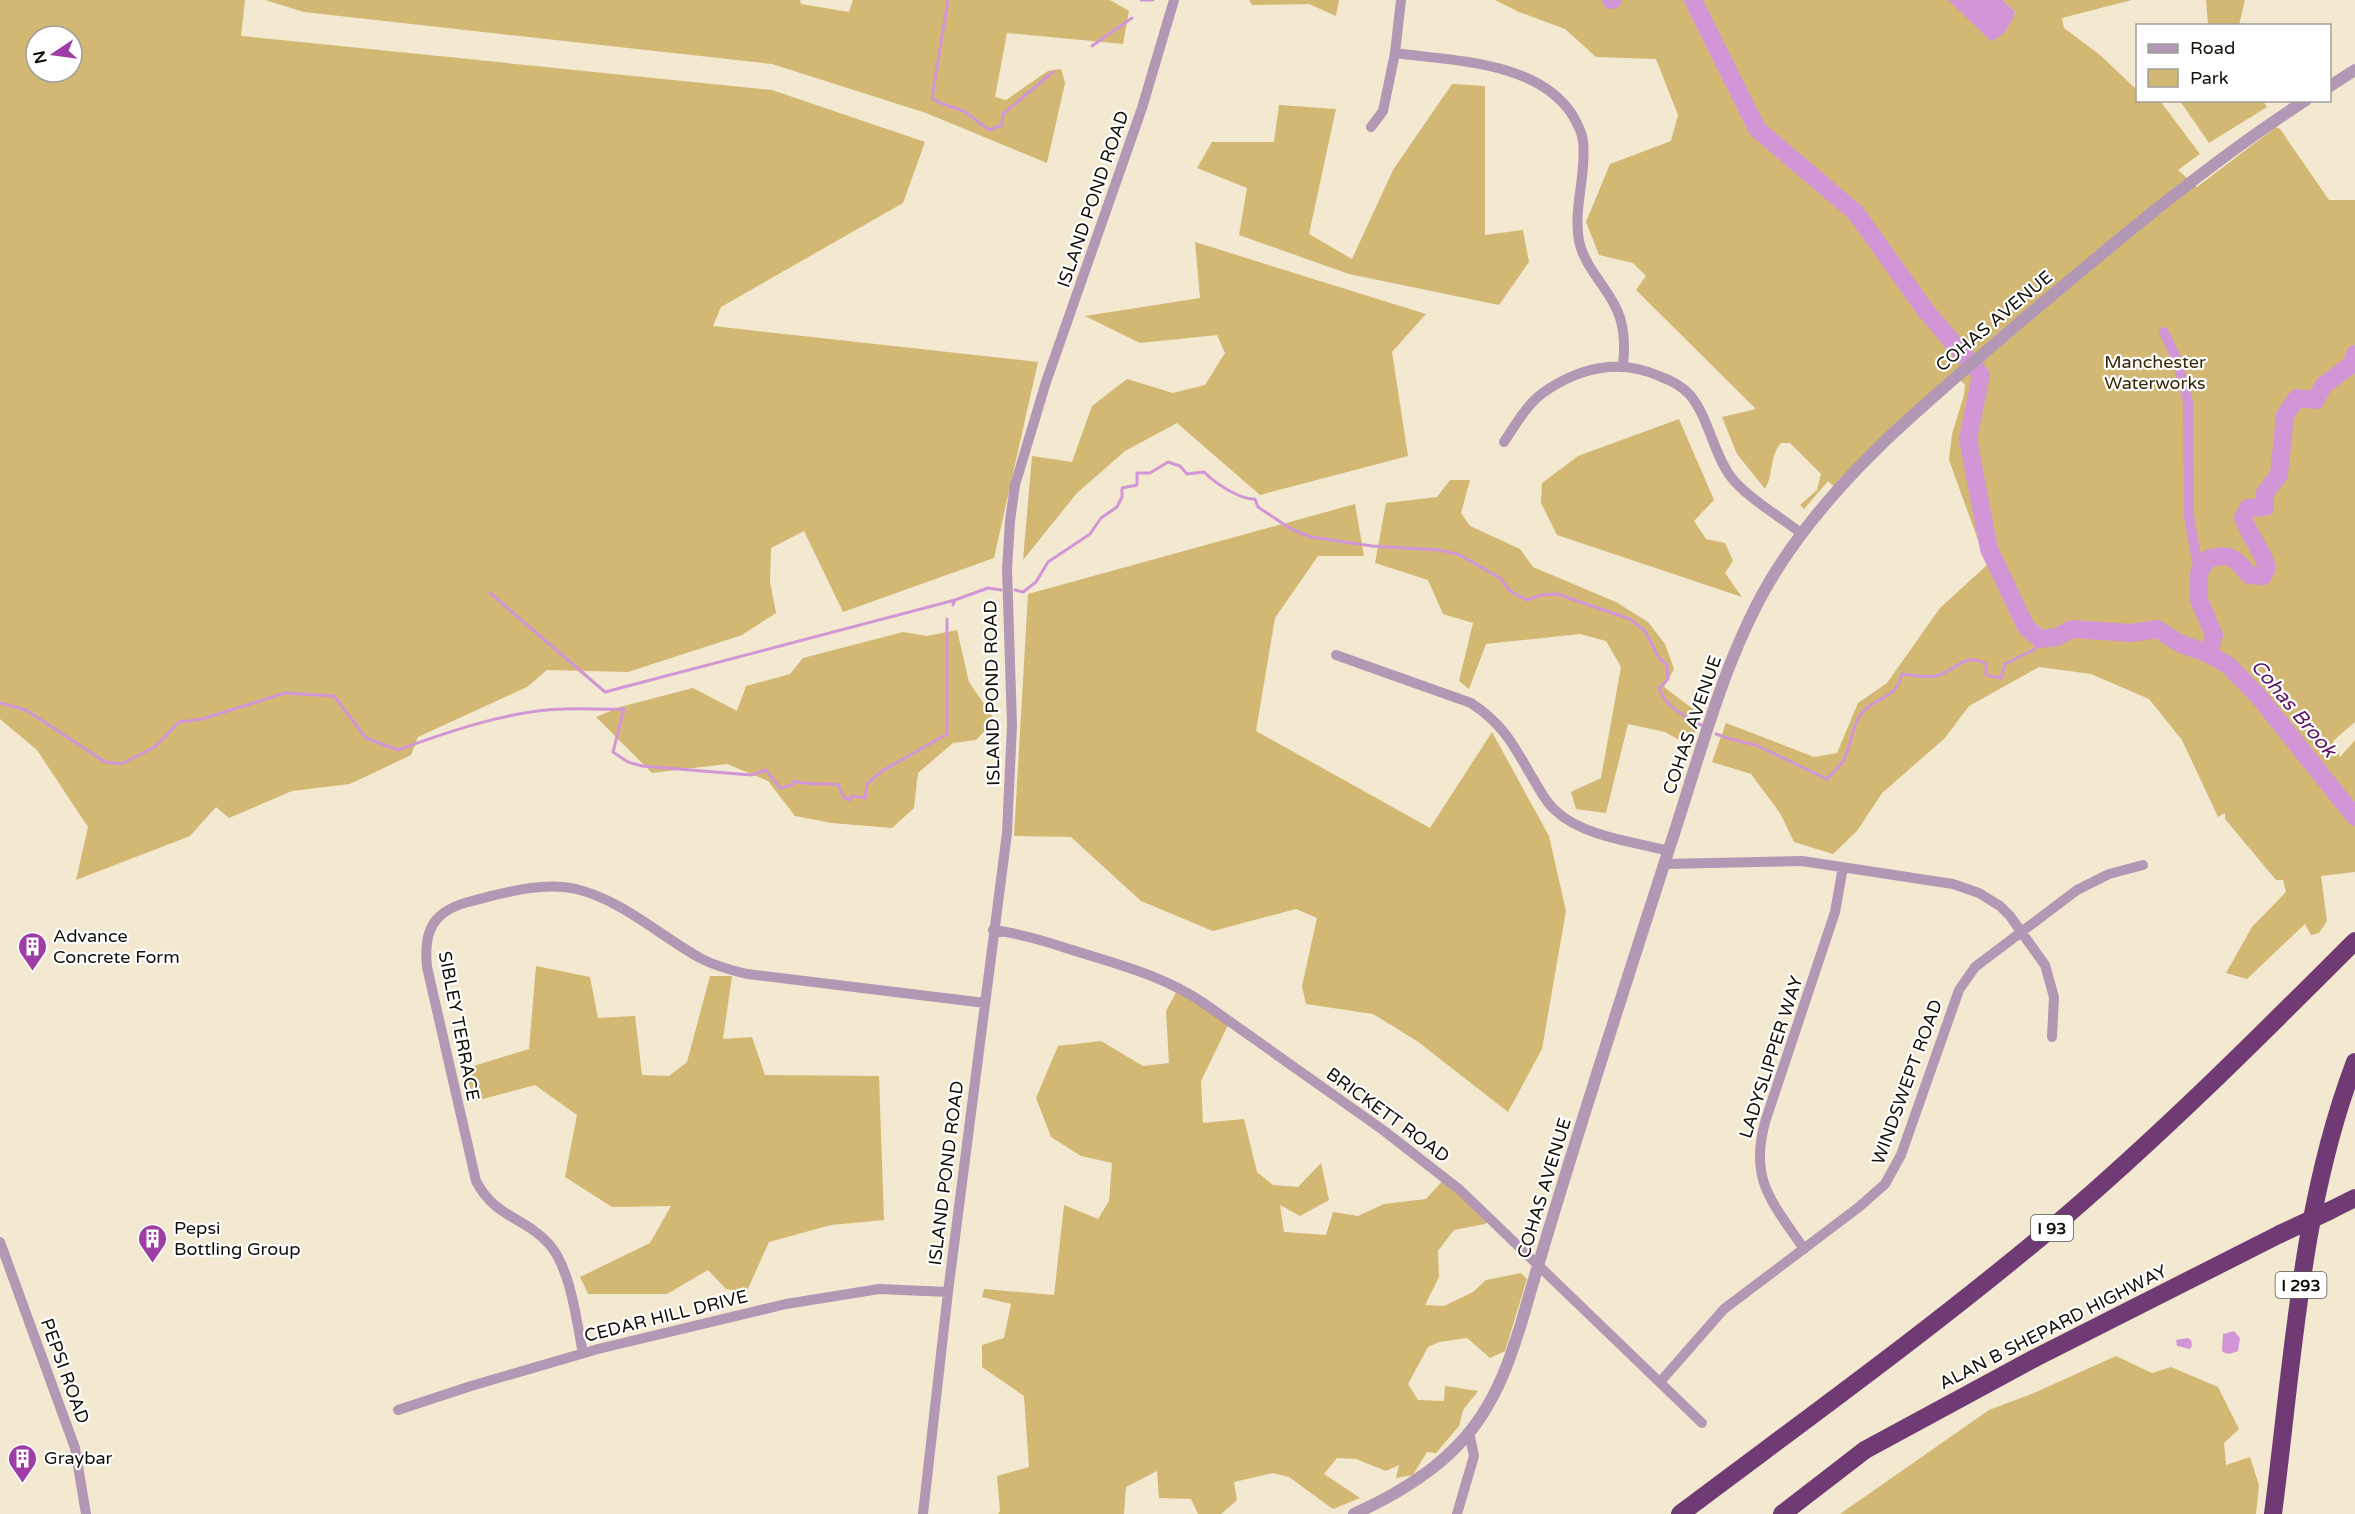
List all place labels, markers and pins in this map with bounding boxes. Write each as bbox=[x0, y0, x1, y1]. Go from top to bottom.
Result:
place label: Advance Concrete Form bbox=[53, 925, 180, 968]
building icon: Advance Concrete Form bbox=[16, 930, 48, 972]
place label: Pepsi Bottling Group bbox=[174, 1217, 301, 1260]
building icon: Pepsi Bottling Group bbox=[137, 1222, 169, 1264]
building icon: Graybar bbox=[7, 1442, 39, 1484]
place label: Graybar bbox=[44, 1447, 113, 1469]

